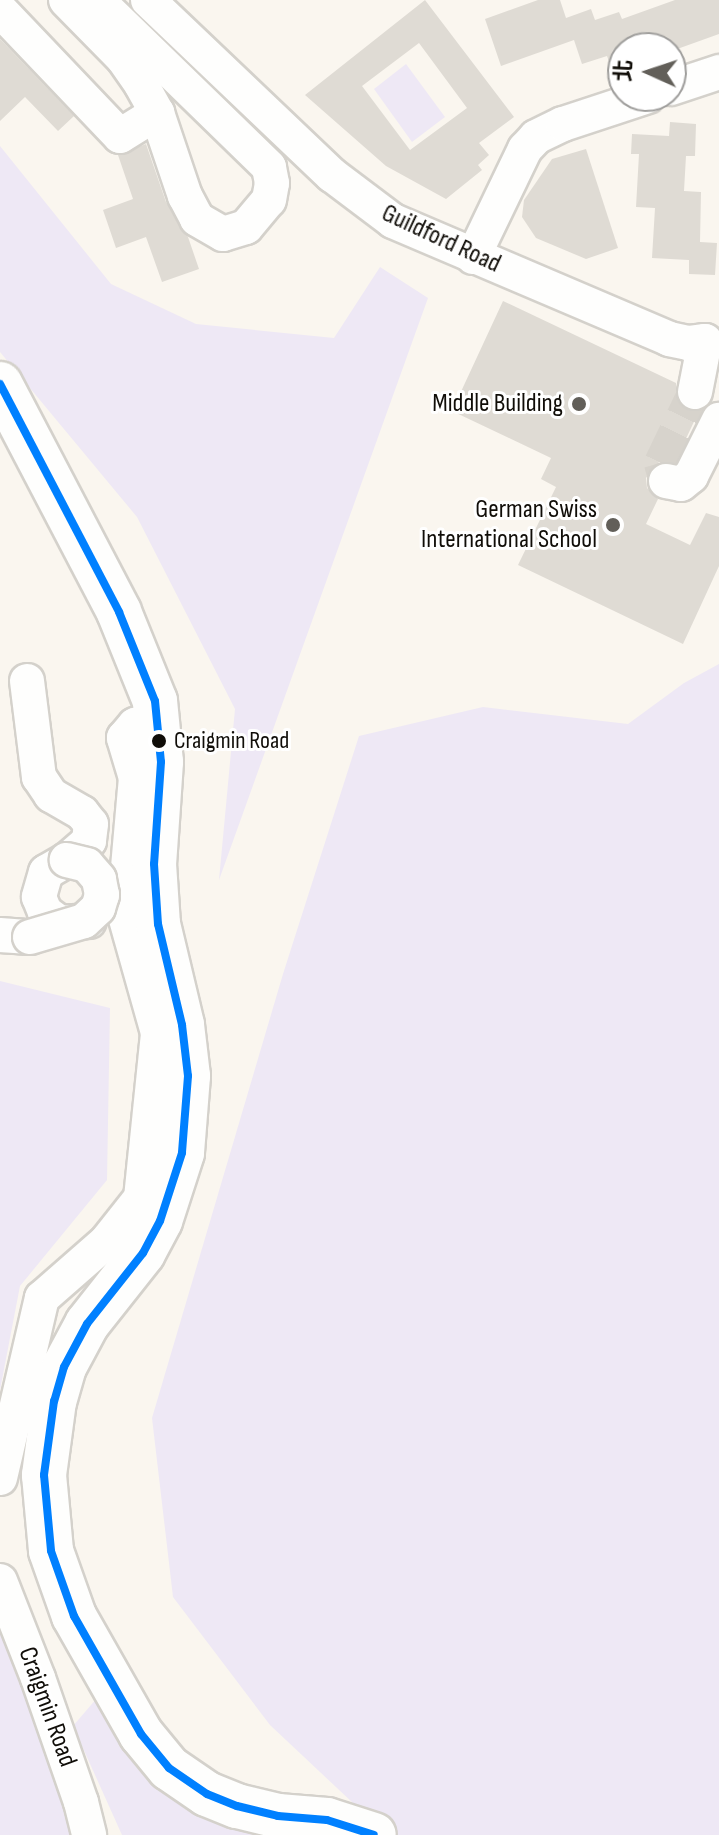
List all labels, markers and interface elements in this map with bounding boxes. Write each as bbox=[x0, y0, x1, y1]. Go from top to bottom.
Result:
north arrow bbox=[607, 32, 687, 112]
text: 北 bbox=[610, 59, 639, 83]
street label: Guildford Road bbox=[377, 198, 505, 280]
place label: Middle Building bbox=[432, 388, 563, 420]
marker: Middle Building bbox=[570, 395, 588, 413]
place label: German Swiss International School bbox=[421, 494, 597, 556]
marker: German Swiss International School bbox=[604, 516, 622, 534]
place label: Craigmin Road bbox=[174, 727, 289, 755]
marker: Craigmin Road bbox=[151, 733, 167, 749]
street label: Craigmin Road bbox=[11, 1643, 83, 1771]

